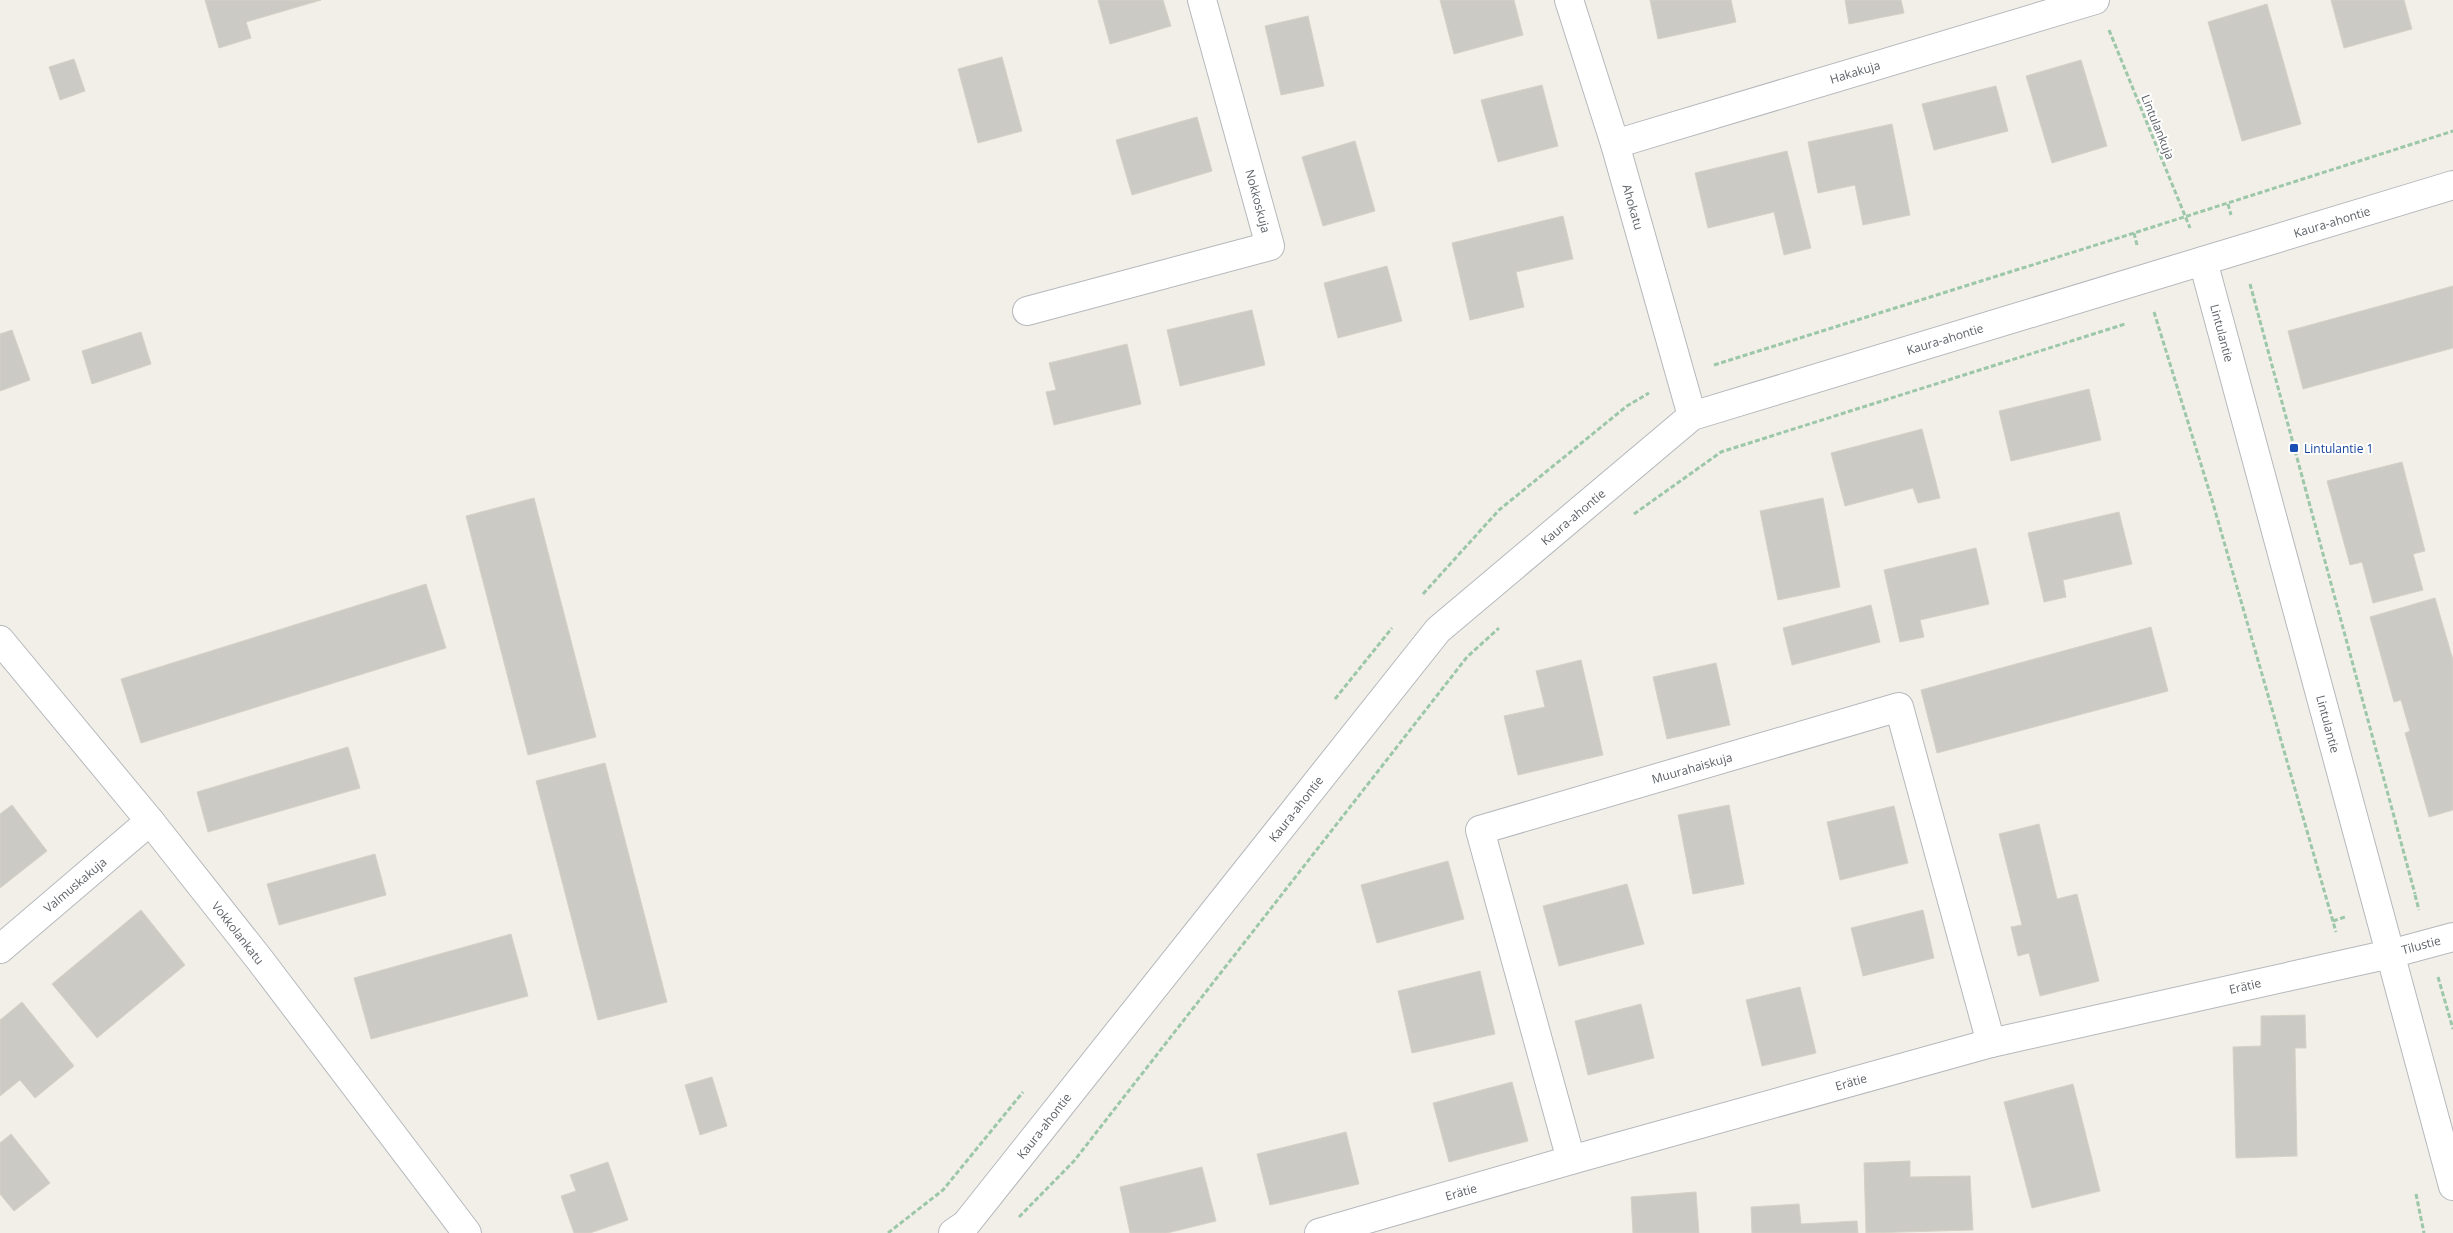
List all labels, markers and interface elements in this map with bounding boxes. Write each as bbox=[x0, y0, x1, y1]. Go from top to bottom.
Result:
street label: Hakakuja bbox=[1828, 56, 1882, 88]
street label: Lintulankuja bbox=[2137, 92, 2179, 162]
street label: Nokkoskuja bbox=[1241, 167, 1275, 235]
street label: Ahokatu bbox=[1618, 182, 1648, 232]
street label: Kaura-ahontie bbox=[2292, 202, 2373, 242]
street label: Lintulantie bbox=[2206, 302, 2238, 364]
street label: Kaura-ahontie bbox=[1905, 319, 1986, 359]
place label: Lintulantie 1 bbox=[2304, 440, 2373, 457]
marker: Lintulantie 1 bbox=[2288, 442, 2300, 454]
street label: Kaura-ahontie bbox=[1537, 485, 1609, 549]
street label: Lintulantie bbox=[2312, 693, 2344, 755]
street label: Muurahaiskuja bbox=[1650, 748, 1734, 788]
street label: Kaura-ahontie bbox=[1265, 772, 1327, 846]
street label: Valmuskakuja bbox=[40, 854, 110, 916]
street label: Vokkolankatu bbox=[208, 898, 268, 968]
street label: Tilustie bbox=[2400, 932, 2443, 958]
street label: Erätie bbox=[2227, 974, 2263, 998]
street label: Erätie bbox=[1833, 1069, 1869, 1095]
street label: Kaura-ahontie bbox=[1013, 1089, 1075, 1163]
street label: Erätie bbox=[1443, 1179, 1479, 1205]

